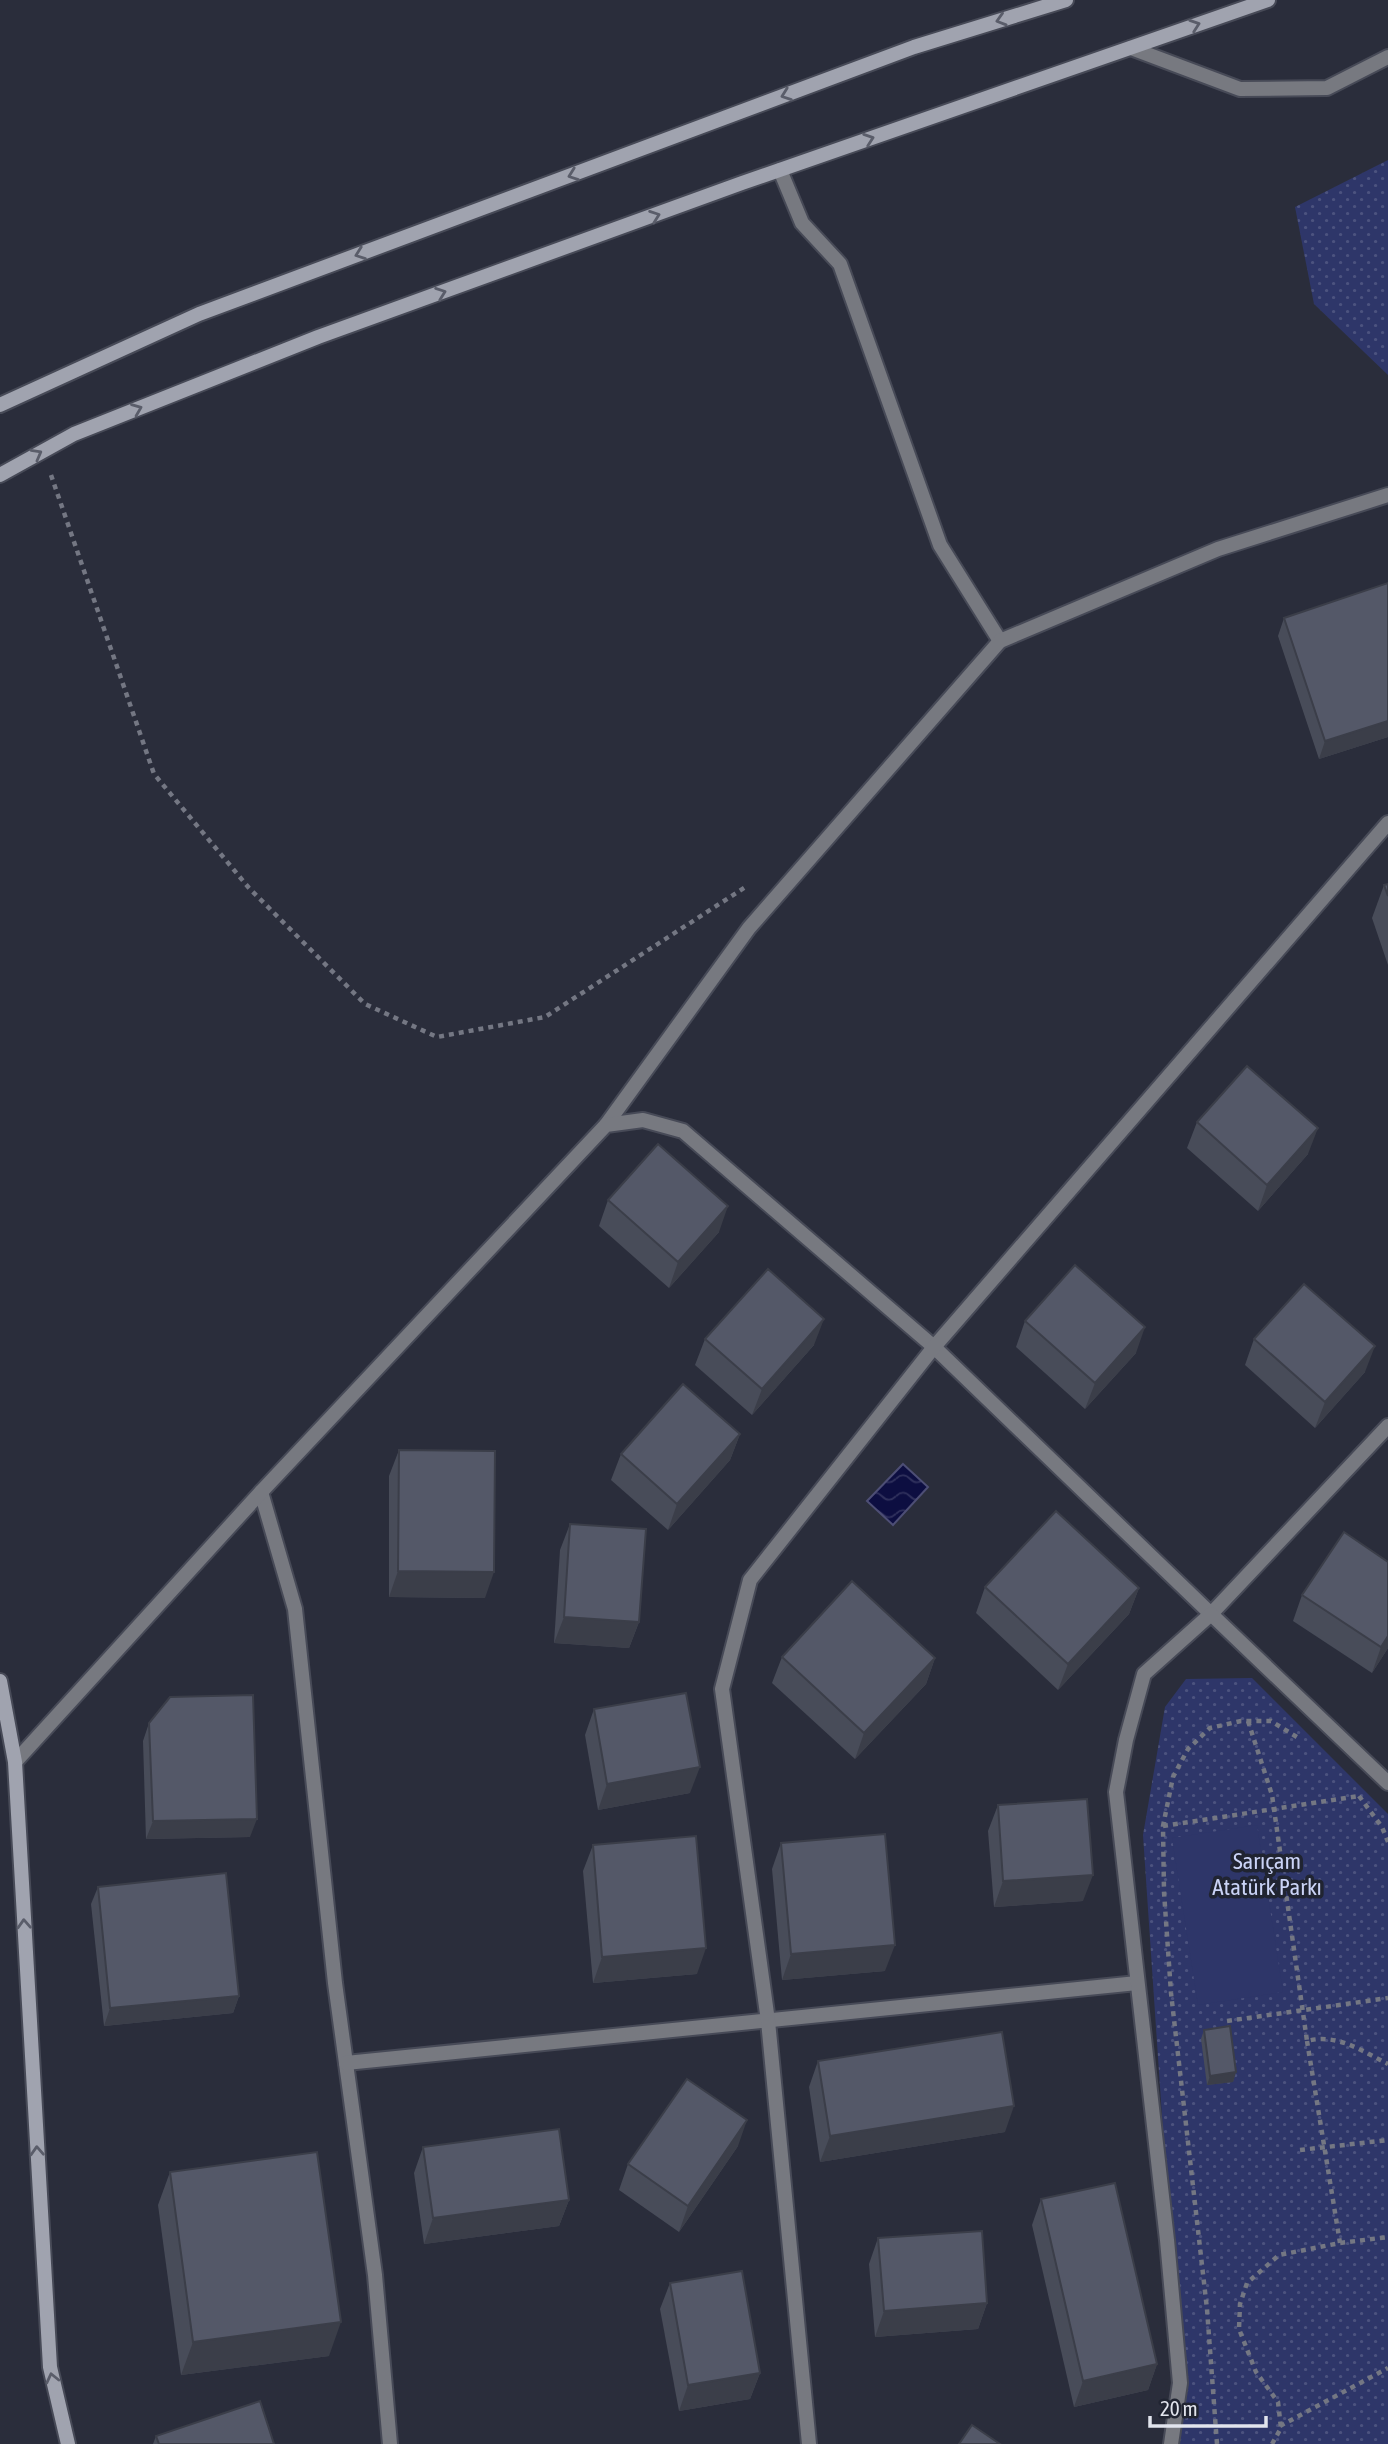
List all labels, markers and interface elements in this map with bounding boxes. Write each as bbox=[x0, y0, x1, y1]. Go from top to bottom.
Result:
one-way arrow bbox=[995, 12, 1007, 27]
one-way arrow bbox=[1189, 19, 1201, 33]
one-way arrow bbox=[781, 87, 793, 101]
one-way arrow bbox=[863, 133, 875, 147]
one-way arrow bbox=[567, 166, 579, 180]
one-way arrow bbox=[649, 210, 661, 224]
one-way arrow bbox=[354, 246, 366, 260]
one-way arrow bbox=[435, 287, 447, 301]
one-way arrow bbox=[131, 403, 143, 417]
one-way arrow bbox=[30, 449, 42, 463]
park label: Sarıçam Atatürk Parkı bbox=[1212, 1848, 1322, 1900]
one-way arrow bbox=[17, 1918, 32, 1929]
one-way arrow bbox=[30, 2145, 45, 2156]
one-way arrow bbox=[46, 2372, 61, 2384]
scale bar bbox=[1150, 2384, 1266, 2428]
text: 20 m bbox=[1160, 2396, 1198, 2420]

